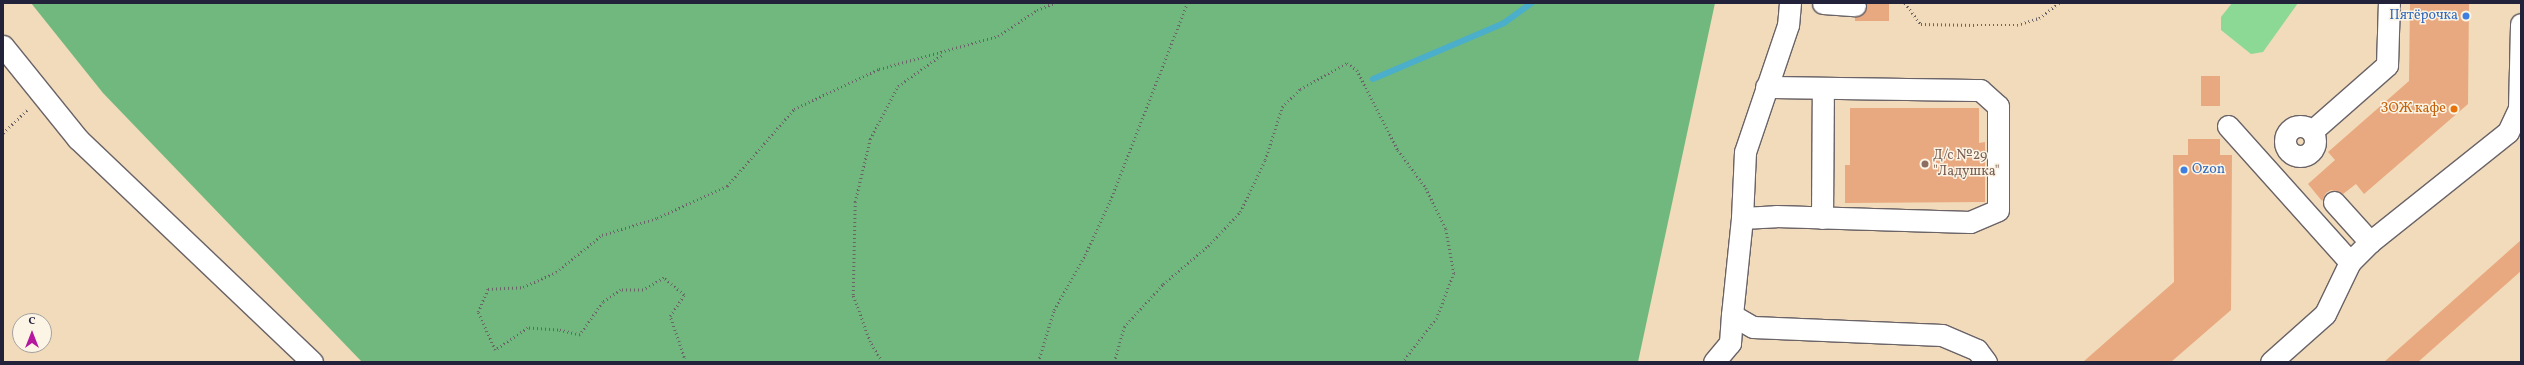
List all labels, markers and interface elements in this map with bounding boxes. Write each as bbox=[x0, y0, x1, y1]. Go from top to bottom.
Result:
place label: Пятёрочка bbox=[2389, 8, 2458, 24]
marker: Пятёрочка bbox=[2461, 11, 2471, 21]
place label: ЗОЖ кафе bbox=[2381, 101, 2446, 117]
marker: ЗОЖ кафе bbox=[2449, 104, 2459, 114]
place label: Д/с №29 "Ладушка" bbox=[1933, 148, 1999, 180]
marker: Д/с №29 "Ладушка" bbox=[1920, 159, 1930, 169]
place label: Ozon bbox=[2192, 162, 2225, 178]
marker: Ozon bbox=[2179, 165, 2189, 175]
north arrow bbox=[12, 313, 52, 353]
text: С bbox=[28, 314, 36, 329]

